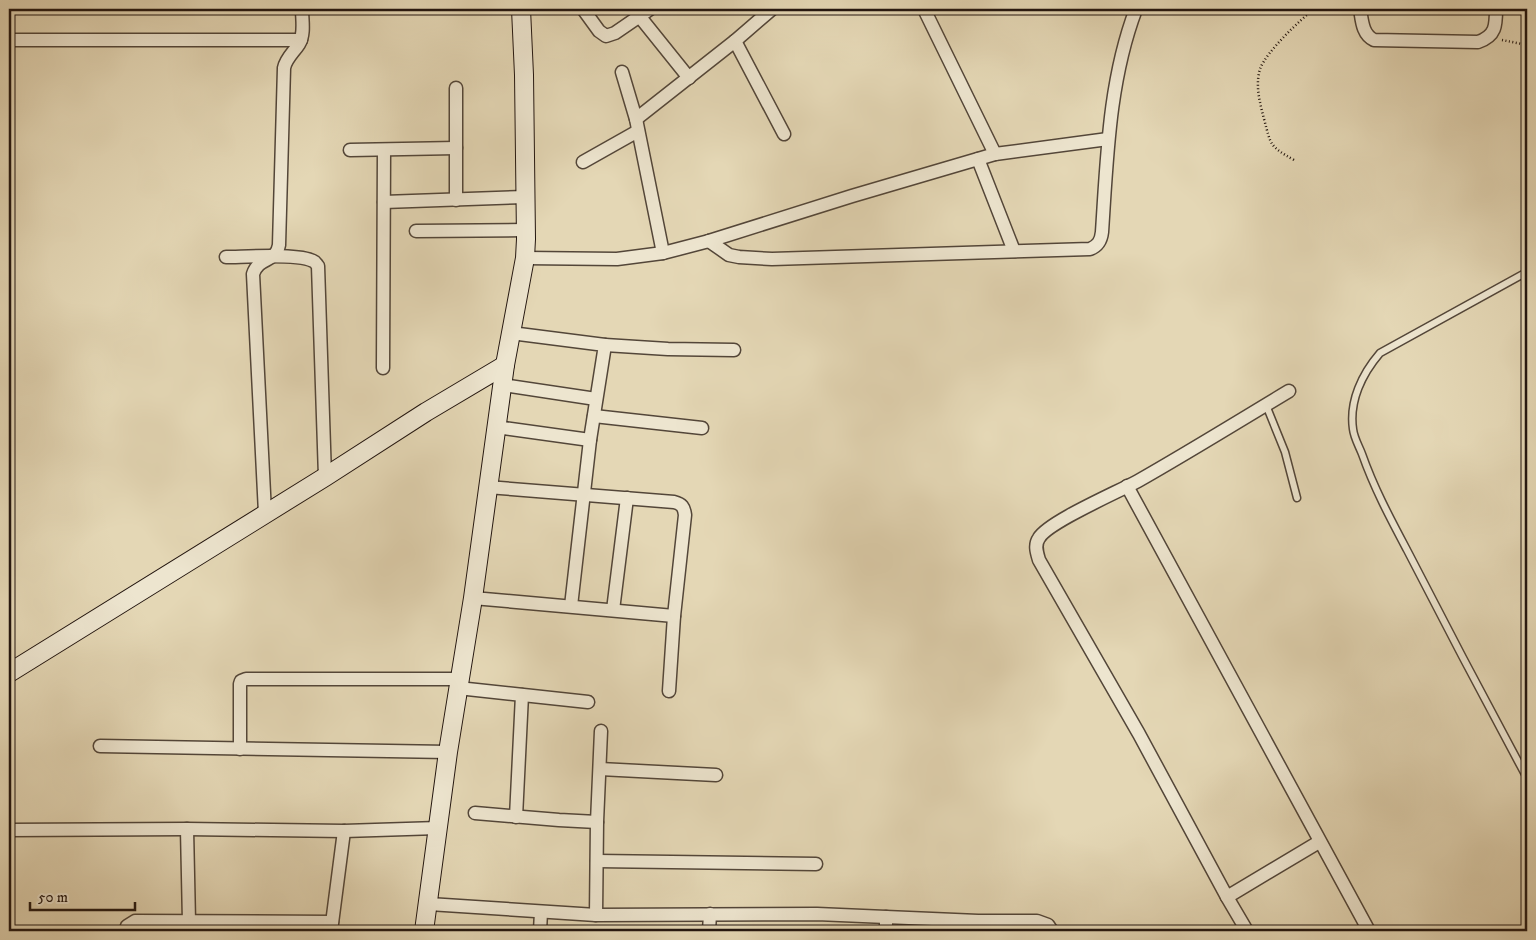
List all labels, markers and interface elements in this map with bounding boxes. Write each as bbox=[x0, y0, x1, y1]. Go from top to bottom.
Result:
scale bar bbox=[30, 880, 135, 912]
text: 50 m bbox=[38, 888, 68, 907]

